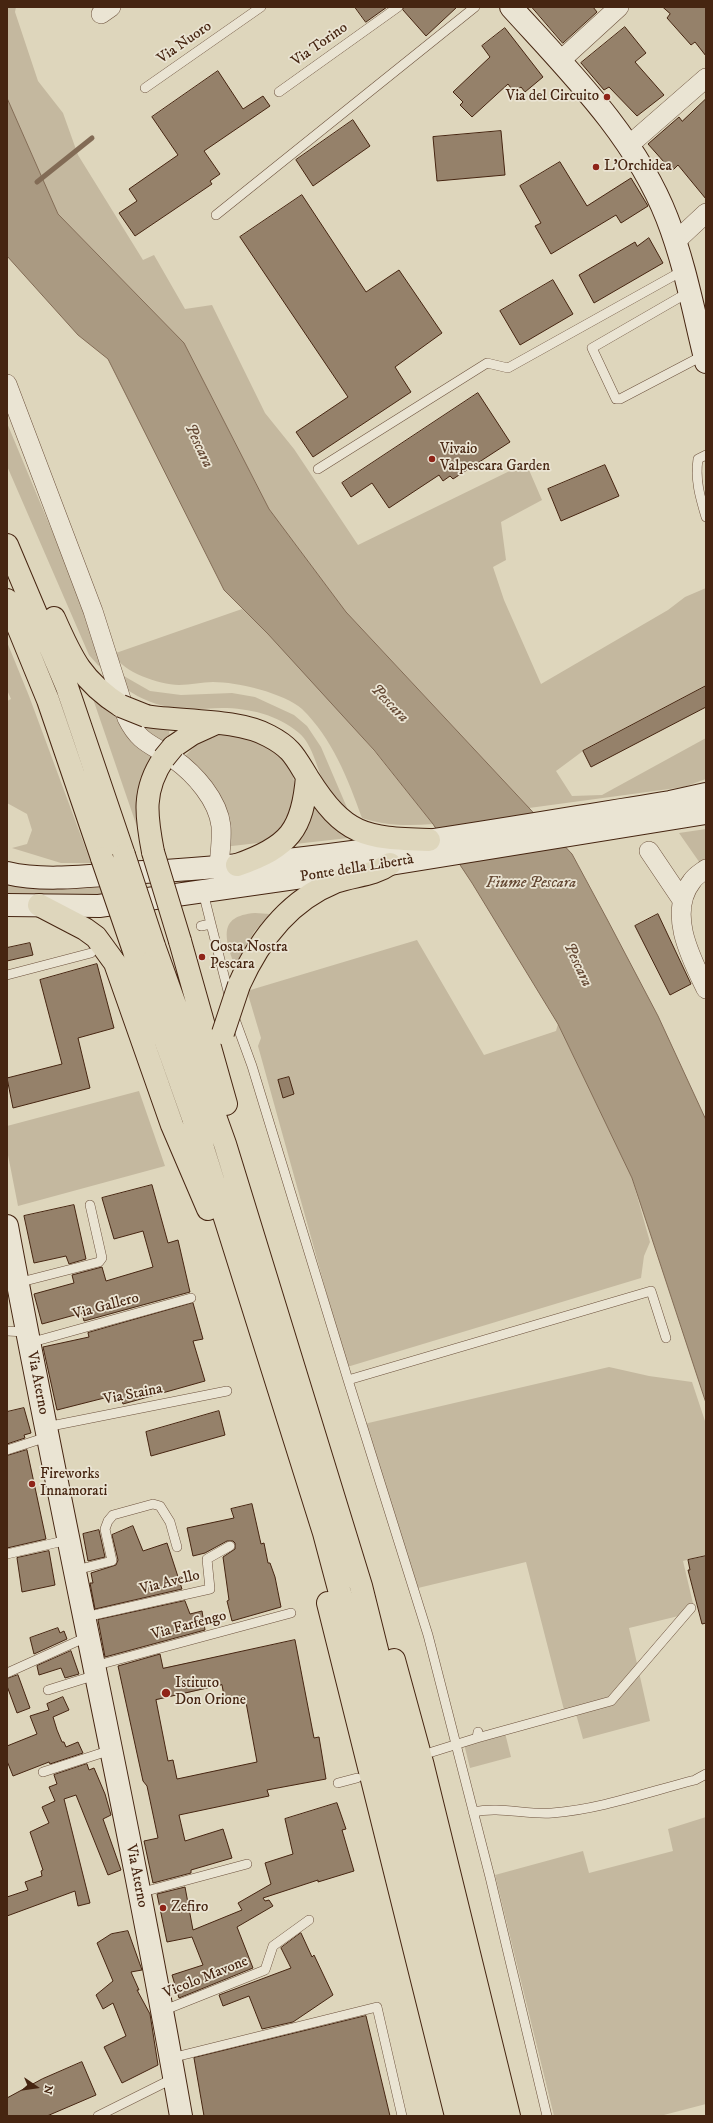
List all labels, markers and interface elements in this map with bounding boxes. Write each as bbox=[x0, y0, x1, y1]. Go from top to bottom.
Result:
street label: Via Nuoro bbox=[154, 18, 216, 68]
street label: Via Torino bbox=[288, 19, 352, 71]
place label: Via del Circuito bbox=[506, 88, 599, 106]
marker: Via del Circuito bbox=[602, 92, 612, 102]
place label: L'Orchidea bbox=[604, 158, 672, 176]
marker: L'Orchidea bbox=[591, 162, 601, 172]
water label: Pescara bbox=[179, 421, 217, 471]
place label: Vivaio Valpescara Garden bbox=[440, 441, 550, 476]
marker: Vivaio Valpescara Garden bbox=[427, 454, 437, 464]
water label: Pescara bbox=[366, 681, 412, 727]
street label: Ponte della Libertà bbox=[299, 851, 415, 887]
water label: Fiume Pescara bbox=[486, 874, 576, 894]
place label: Costa Nostra Pescara bbox=[210, 939, 288, 974]
water label: Pescara bbox=[558, 940, 596, 990]
marker: Costa Nostra Pescara bbox=[197, 952, 207, 962]
street label: Via Gallero bbox=[71, 1290, 141, 1324]
street label: Via Aterno bbox=[22, 1350, 52, 1416]
street label: Via Staina bbox=[102, 1380, 164, 1410]
place label: Fireworks Innamorati bbox=[40, 1466, 107, 1501]
marker: Fireworks Innamorati bbox=[27, 1479, 37, 1489]
street label: Via Avello bbox=[138, 1567, 202, 1599]
street label: Via Farfengo bbox=[150, 1607, 228, 1645]
place label: Istituto Don Orione bbox=[175, 1675, 246, 1710]
marker: Istituto Don Orione bbox=[160, 1687, 172, 1699]
street label: Via Aterno bbox=[121, 1843, 151, 1909]
place label: Zefiro bbox=[171, 1899, 208, 1917]
marker: Zefiro bbox=[158, 1903, 168, 1913]
street label: Vicolo Mavone bbox=[161, 1953, 251, 2003]
north arrow bbox=[16, 2067, 56, 2107]
text: N bbox=[40, 2084, 56, 2096]

